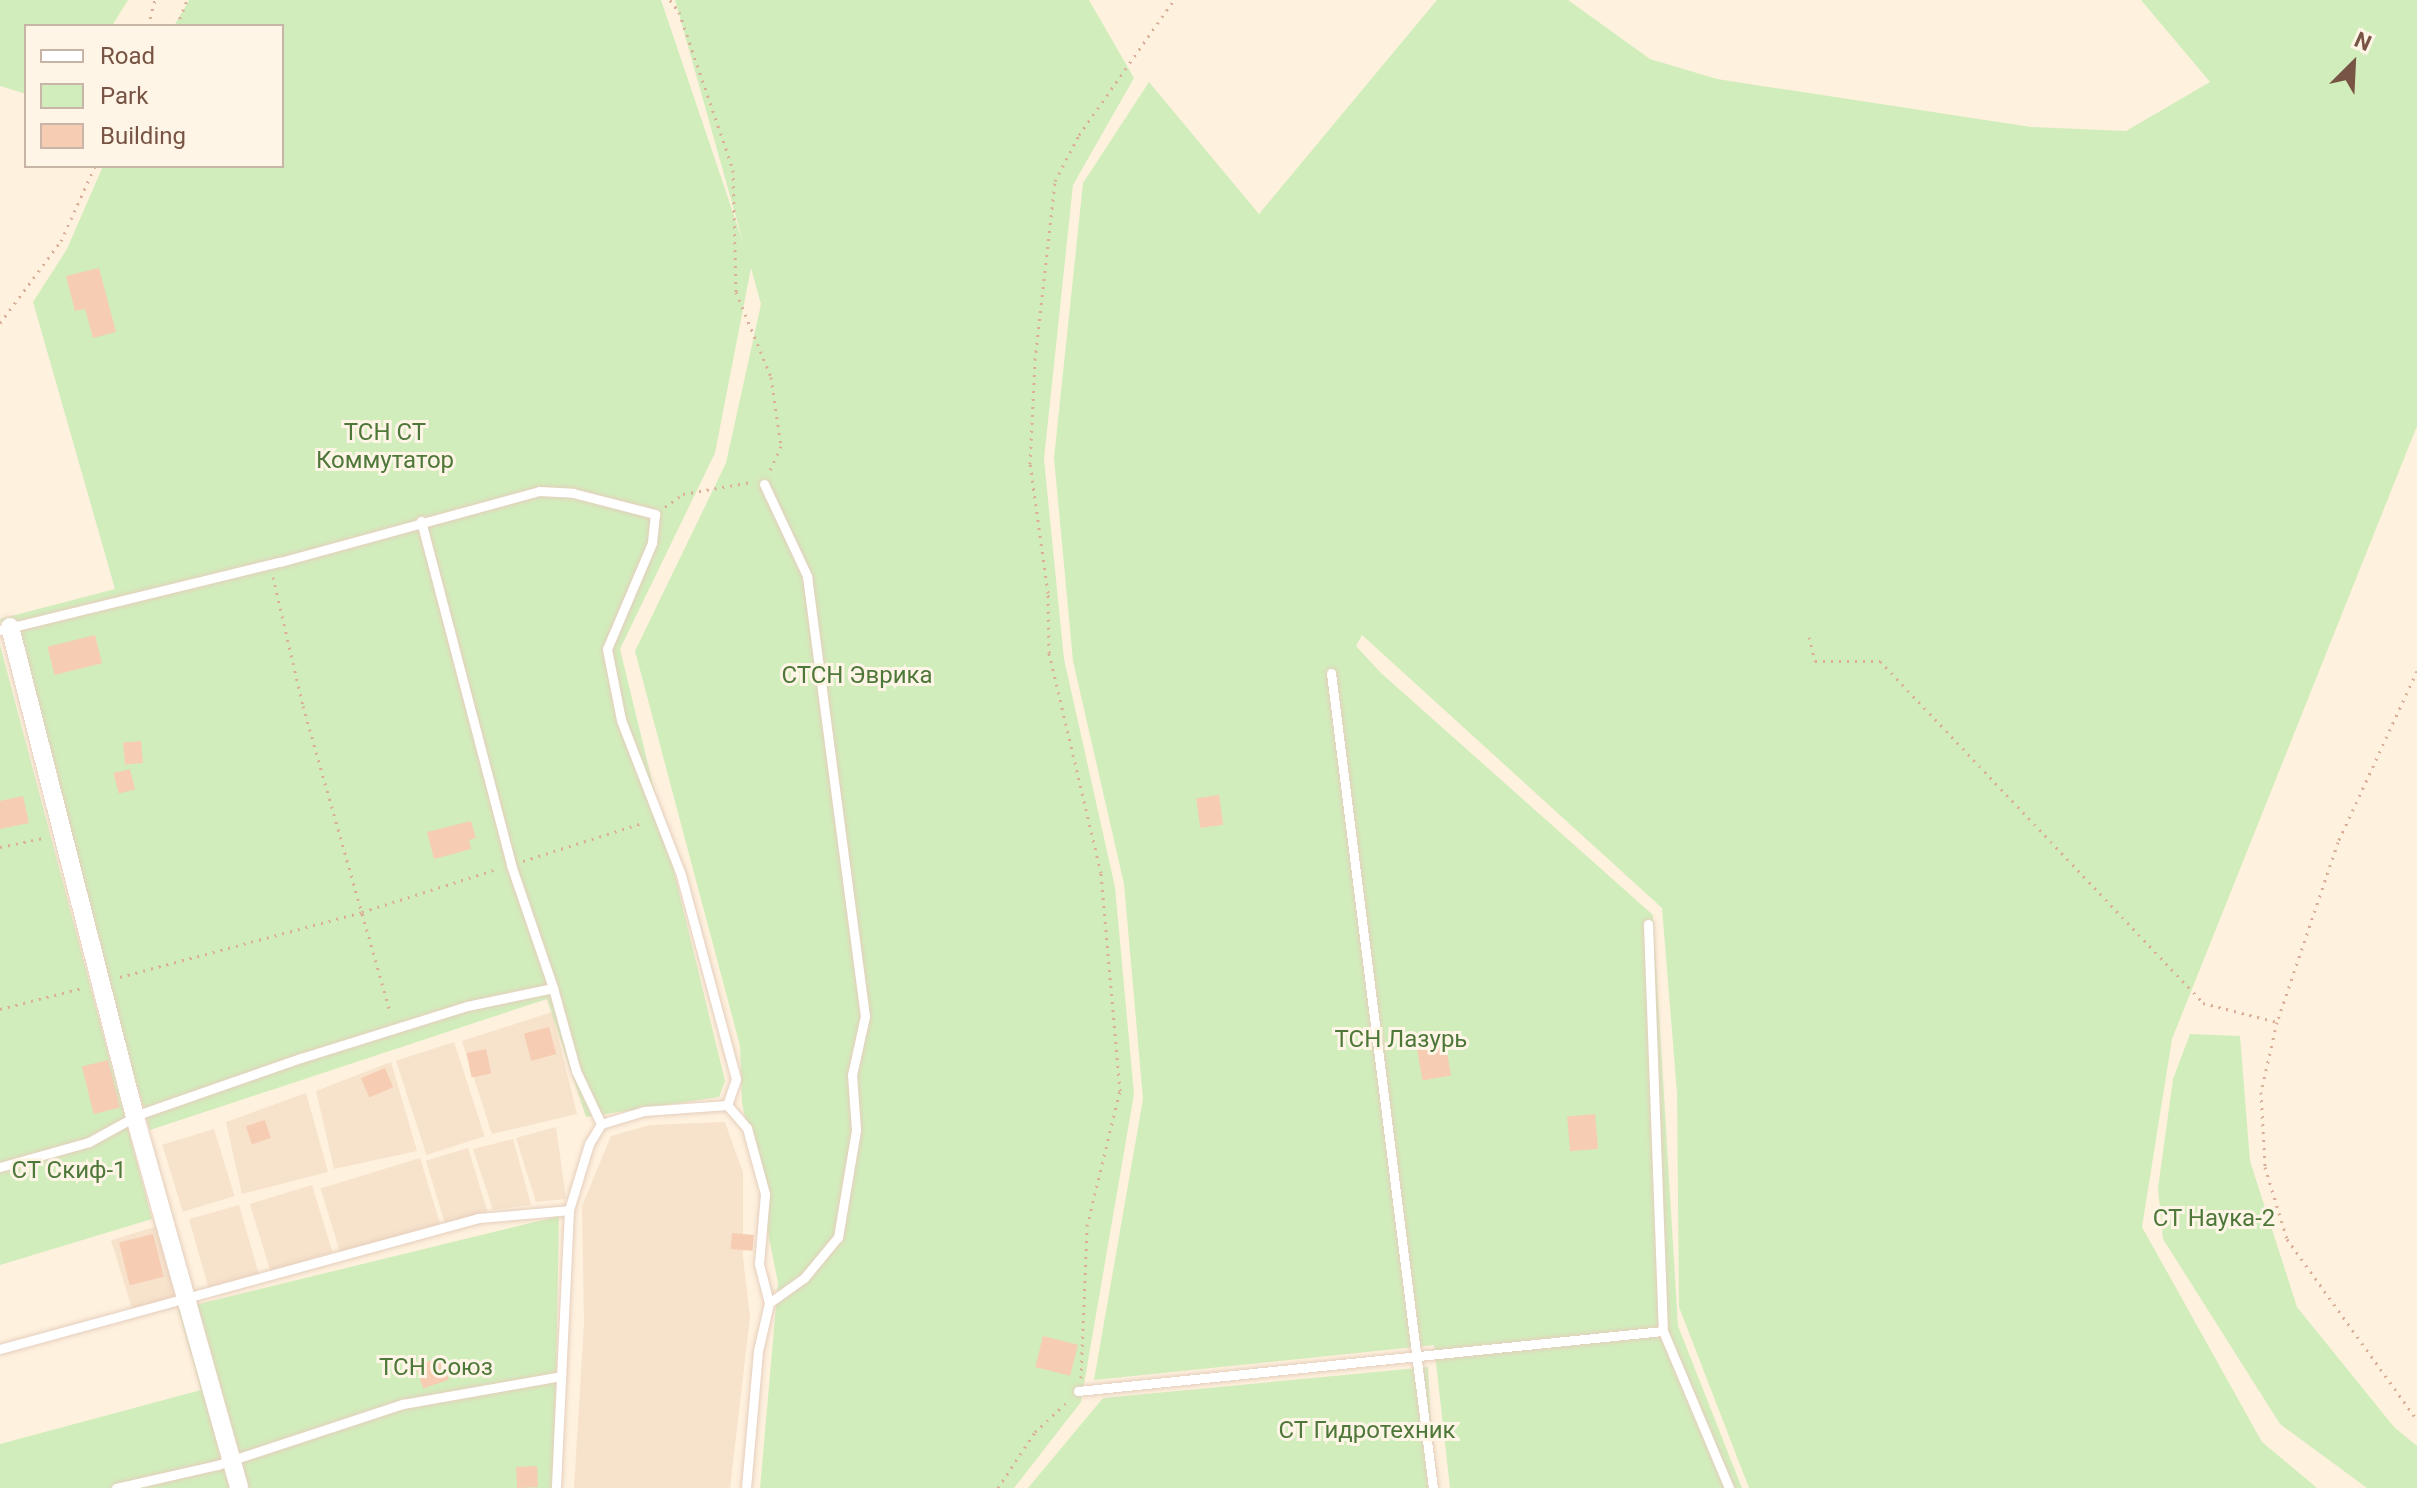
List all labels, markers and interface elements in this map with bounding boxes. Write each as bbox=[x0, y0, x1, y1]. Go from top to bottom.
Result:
legend bbox=[24, 24, 284, 168]
north arrow bbox=[2313, 24, 2393, 104]
text: N bbox=[2351, 27, 2375, 56]
text: Road bbox=[100, 42, 155, 70]
text: Park bbox=[100, 82, 148, 110]
text: Building bbox=[100, 122, 186, 150]
park label: ТСН СТ Коммутатор bbox=[316, 419, 454, 475]
park label: СТСН Эврика bbox=[781, 662, 933, 690]
park label: ТСН Лазурь bbox=[1335, 1026, 1467, 1054]
park label: СТ Скиф-1 bbox=[11, 1157, 127, 1185]
park label: СТ Наука-2 bbox=[2152, 1205, 2276, 1233]
park label: ТСН Союз bbox=[379, 1354, 493, 1382]
park label: СТ Гидротехник bbox=[1278, 1417, 1456, 1445]

